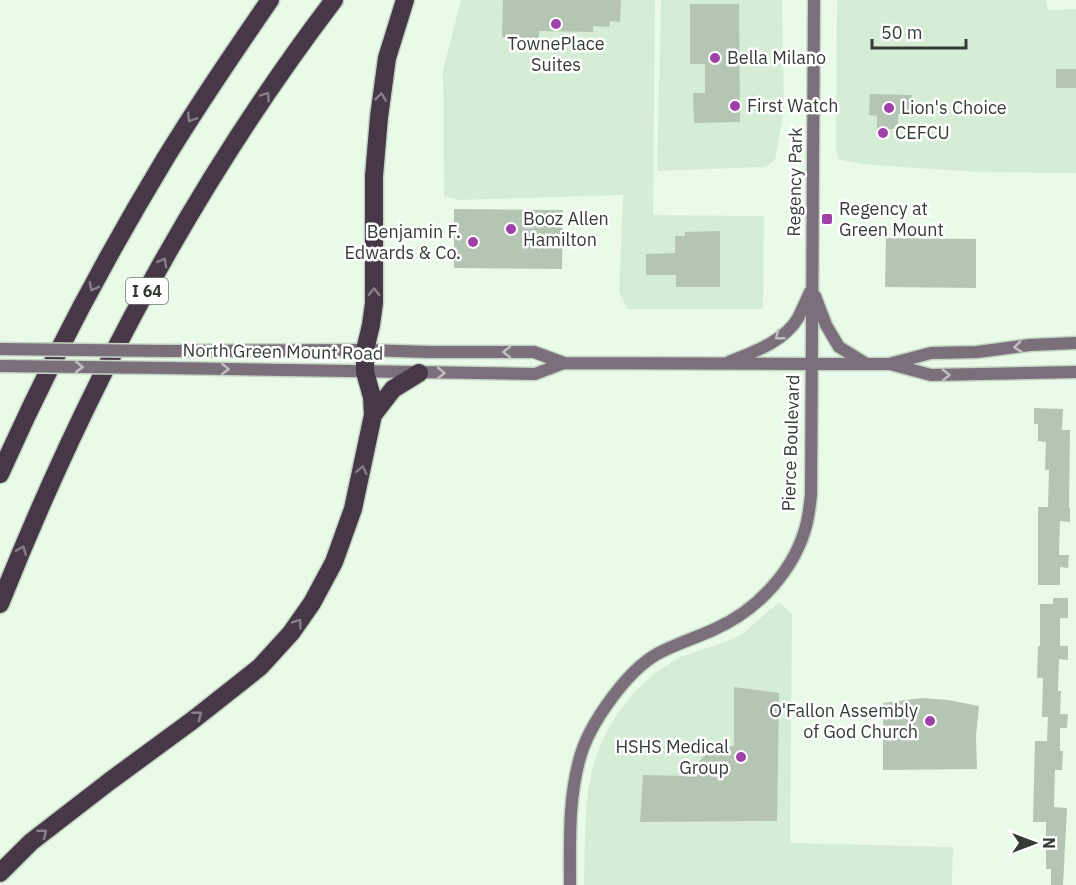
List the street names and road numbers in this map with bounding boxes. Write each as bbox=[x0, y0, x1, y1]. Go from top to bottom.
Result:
street label: Regency Park bbox=[782, 127, 807, 237]
road number: I 64 bbox=[126, 278, 168, 304]
street label: North Green Mount Road bbox=[183, 338, 384, 365]
street label: Pierce Boulevard bbox=[777, 374, 804, 512]

